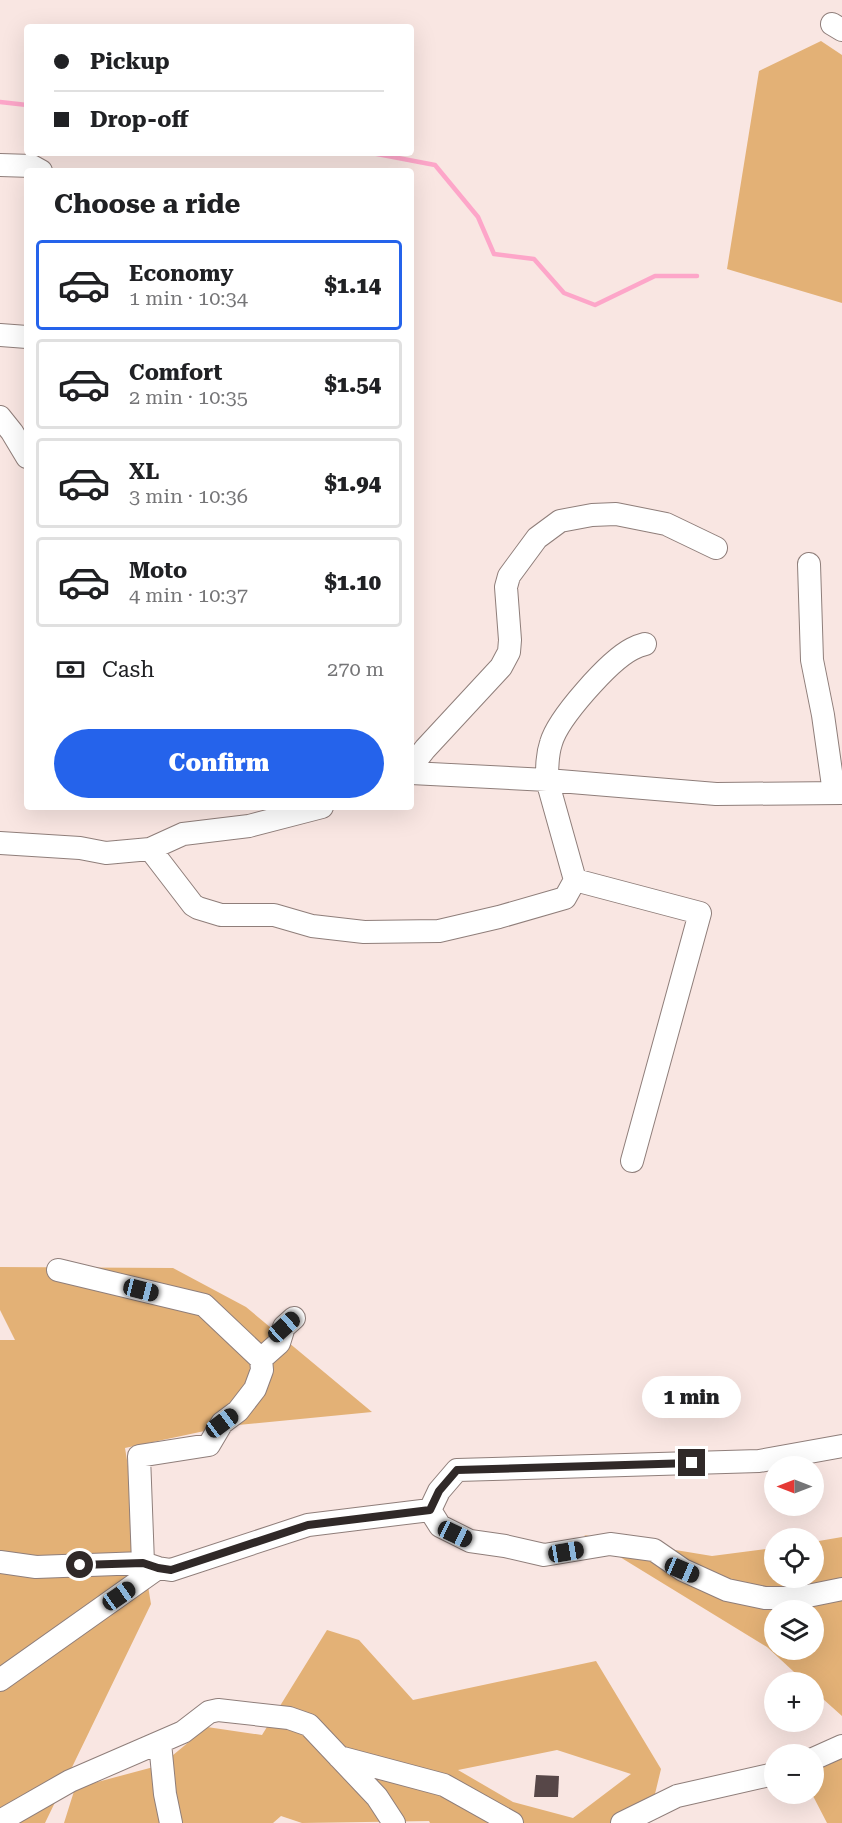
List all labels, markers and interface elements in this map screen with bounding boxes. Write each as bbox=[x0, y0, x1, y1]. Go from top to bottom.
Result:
text: Pickup bbox=[90, 49, 170, 74]
text: Drop-off bbox=[90, 107, 188, 132]
text: Choose a ride bbox=[54, 188, 240, 220]
icon: car bbox=[57, 258, 111, 312]
text: Economy bbox=[129, 261, 233, 286]
text: $1.14 bbox=[324, 273, 381, 298]
text: 1 min · 10:34 bbox=[129, 286, 248, 310]
icon: car bbox=[57, 357, 111, 411]
text: Comfort bbox=[129, 360, 222, 385]
text: $1.54 bbox=[324, 372, 381, 397]
text: 2 min · 10:35 bbox=[129, 385, 248, 409]
icon: car bbox=[57, 456, 111, 510]
text: XL bbox=[129, 459, 159, 484]
text: $1.94 bbox=[324, 471, 381, 496]
text: 3 min · 10:36 bbox=[129, 484, 248, 508]
icon: car bbox=[57, 555, 111, 609]
text: Moto bbox=[129, 558, 187, 583]
text: $1.10 bbox=[324, 570, 381, 595]
text: 4 min · 10:37 bbox=[129, 583, 248, 607]
icon: cash bbox=[54, 653, 87, 686]
text: Cash bbox=[102, 657, 154, 682]
text: 270 m bbox=[327, 657, 384, 681]
button: Confirm bbox=[54, 729, 384, 798]
car bbox=[121, 1277, 161, 1303]
car bbox=[265, 1308, 303, 1346]
callout: 1 min bbox=[642, 1376, 742, 1418]
text: 1 min bbox=[663, 1385, 720, 1409]
car bbox=[202, 1405, 242, 1441]
route end bbox=[678, 1449, 705, 1476]
north arrow bbox=[764, 1456, 824, 1516]
map controls bbox=[764, 1456, 824, 1804]
car bbox=[435, 1518, 475, 1550]
button: locate bbox=[764, 1528, 824, 1588]
car bbox=[547, 1540, 585, 1564]
route start bbox=[66, 1551, 93, 1578]
car bbox=[662, 1555, 702, 1585]
car bbox=[99, 1578, 139, 1614]
button: layers bbox=[764, 1600, 824, 1660]
button: + bbox=[764, 1672, 824, 1732]
button: − bbox=[764, 1744, 824, 1804]

